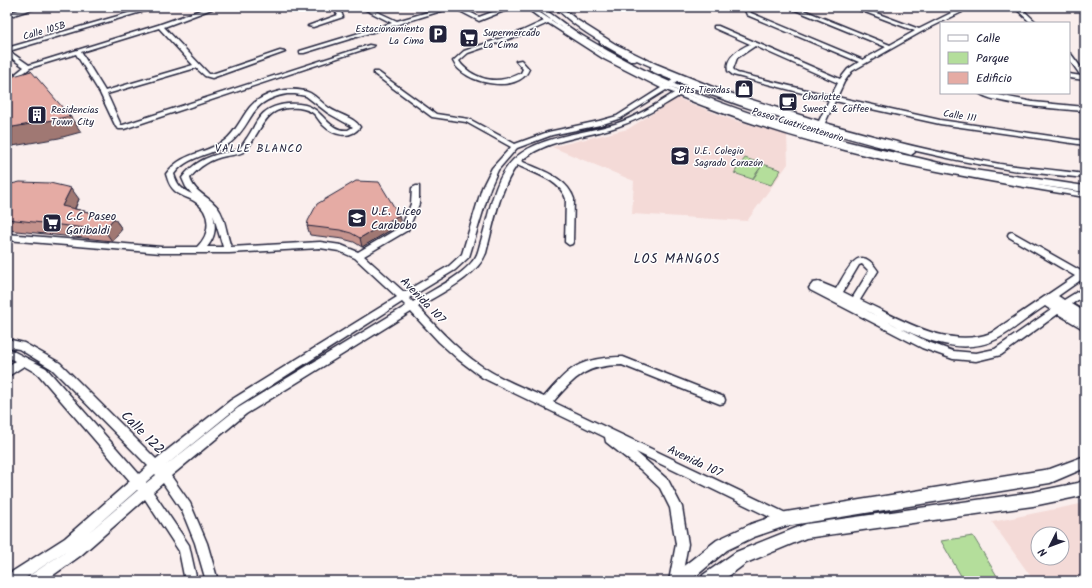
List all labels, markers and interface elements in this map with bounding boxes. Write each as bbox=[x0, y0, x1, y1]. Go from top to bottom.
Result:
street label: Calle 105B bbox=[21, 17, 68, 45]
place label: Estacionamiento La Cima bbox=[355, 21, 424, 49]
legend bbox=[940, 22, 1070, 94]
parking icon: Estacionamiento La Cima bbox=[427, 23, 449, 45]
place label: Supermercado La Cima bbox=[483, 25, 541, 53]
supermarket icon: Supermercado La Cima bbox=[458, 27, 480, 49]
text: Calle bbox=[976, 29, 1001, 48]
text: Parque bbox=[976, 49, 1010, 68]
text: Edificio bbox=[976, 69, 1012, 88]
shop icon: Pits Tiendas bbox=[733, 78, 755, 100]
place label: Pits Tiendas bbox=[679, 82, 731, 98]
place label: Charlotte Sweet & Coffee bbox=[802, 89, 870, 117]
cafe icon: Charlotte Sweet & Coffee bbox=[777, 91, 799, 113]
place label: Residencias Town City bbox=[51, 102, 99, 130]
street label: Paseo Cuatricentenario bbox=[750, 103, 846, 147]
building icon: Residencias Town City bbox=[26, 104, 48, 126]
street label: Calle 111 bbox=[942, 105, 978, 127]
district label: VALLE BLANCO bbox=[215, 140, 303, 158]
place label: U.E. Colegio Sagrado Corazón bbox=[694, 143, 763, 171]
school or university icon: U.E. Colegio Sagrado Corazón bbox=[669, 145, 691, 167]
place label: U.E. Liceo Carabobo bbox=[371, 202, 421, 235]
place label: C.C Paseo Garibaldi bbox=[66, 207, 116, 240]
school or university icon: U.E. Liceo Carabobo bbox=[346, 207, 368, 229]
supermarket icon: C.C Paseo Garibaldi bbox=[41, 212, 63, 234]
district label: LOS MANGOS bbox=[634, 249, 720, 270]
street label: Avenida 107 bbox=[395, 273, 450, 328]
street label: Calle 122 bbox=[115, 406, 169, 460]
street label: Avenida 107 bbox=[664, 440, 726, 483]
north arrow bbox=[1030, 526, 1070, 566]
text: N bbox=[1034, 543, 1052, 561]

